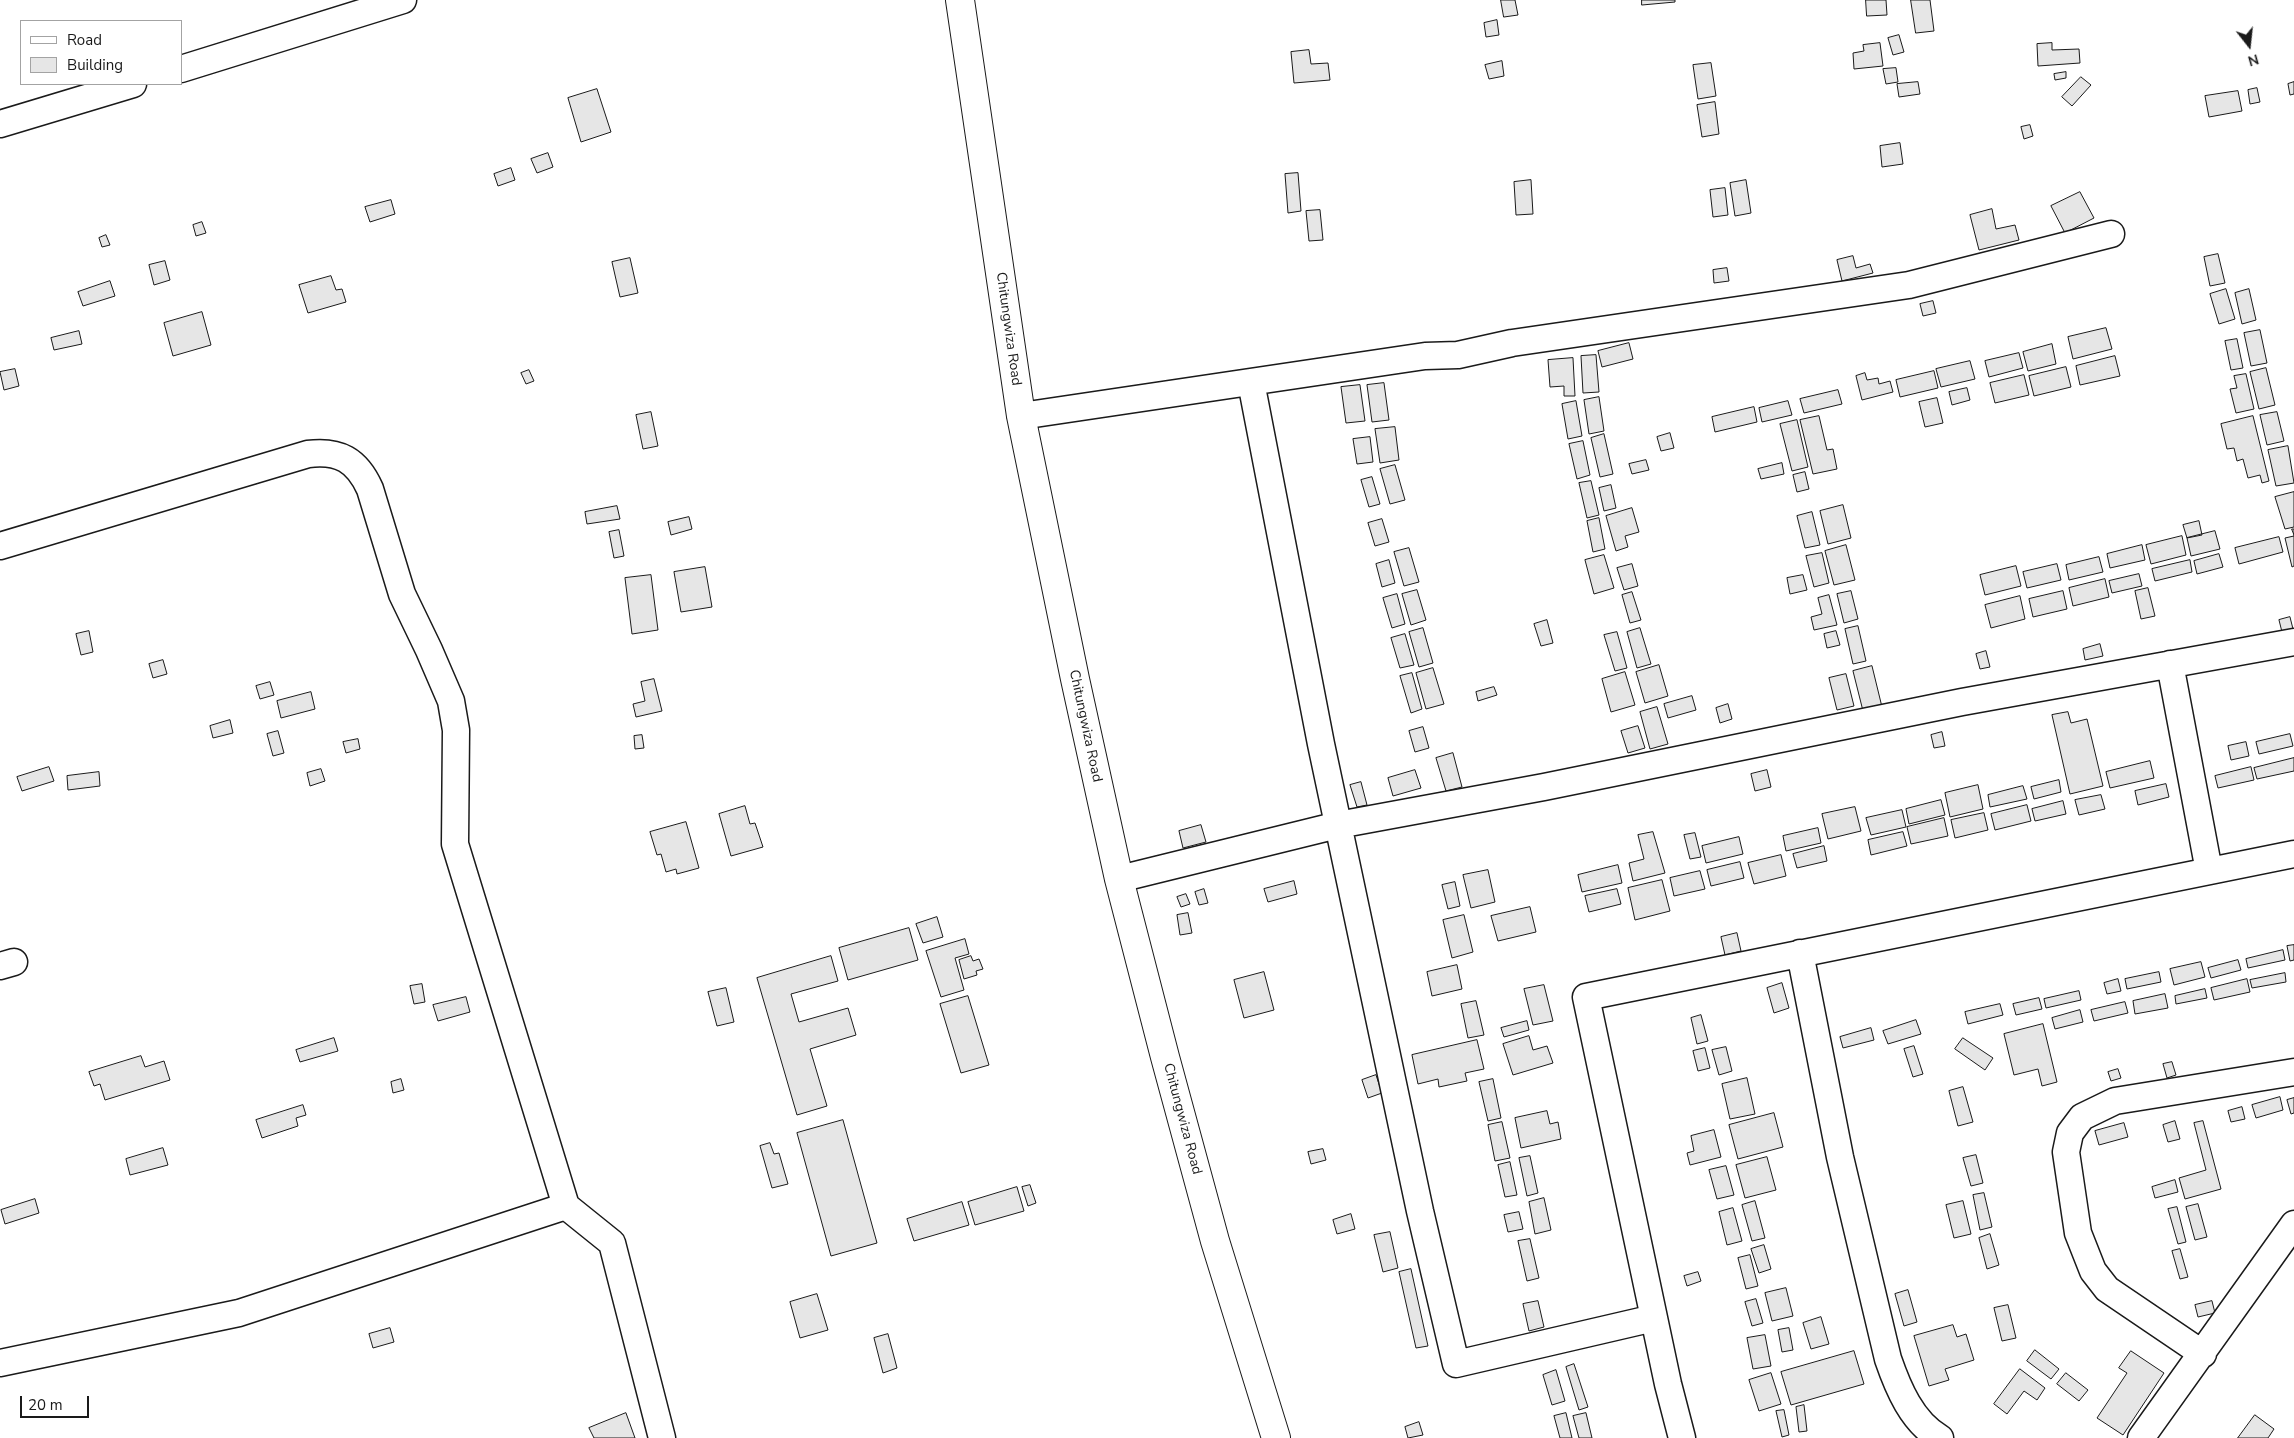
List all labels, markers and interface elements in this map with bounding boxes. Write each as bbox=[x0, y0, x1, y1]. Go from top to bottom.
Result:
legend bbox=[20, 20, 182, 85]
north arrow bbox=[2224, 20, 2274, 70]
text: Road bbox=[67, 30, 102, 50]
text: N bbox=[2246, 49, 2261, 70]
text: Building bbox=[67, 55, 123, 75]
street label: Chitungwiza Road bbox=[992, 271, 1024, 387]
street label: Chitungwiza Road bbox=[1065, 668, 1105, 784]
street label: Chitungwiza Road bbox=[1159, 1061, 1205, 1177]
scale bar bbox=[22, 1386, 91, 1418]
text: 20 m bbox=[28, 1395, 63, 1415]

